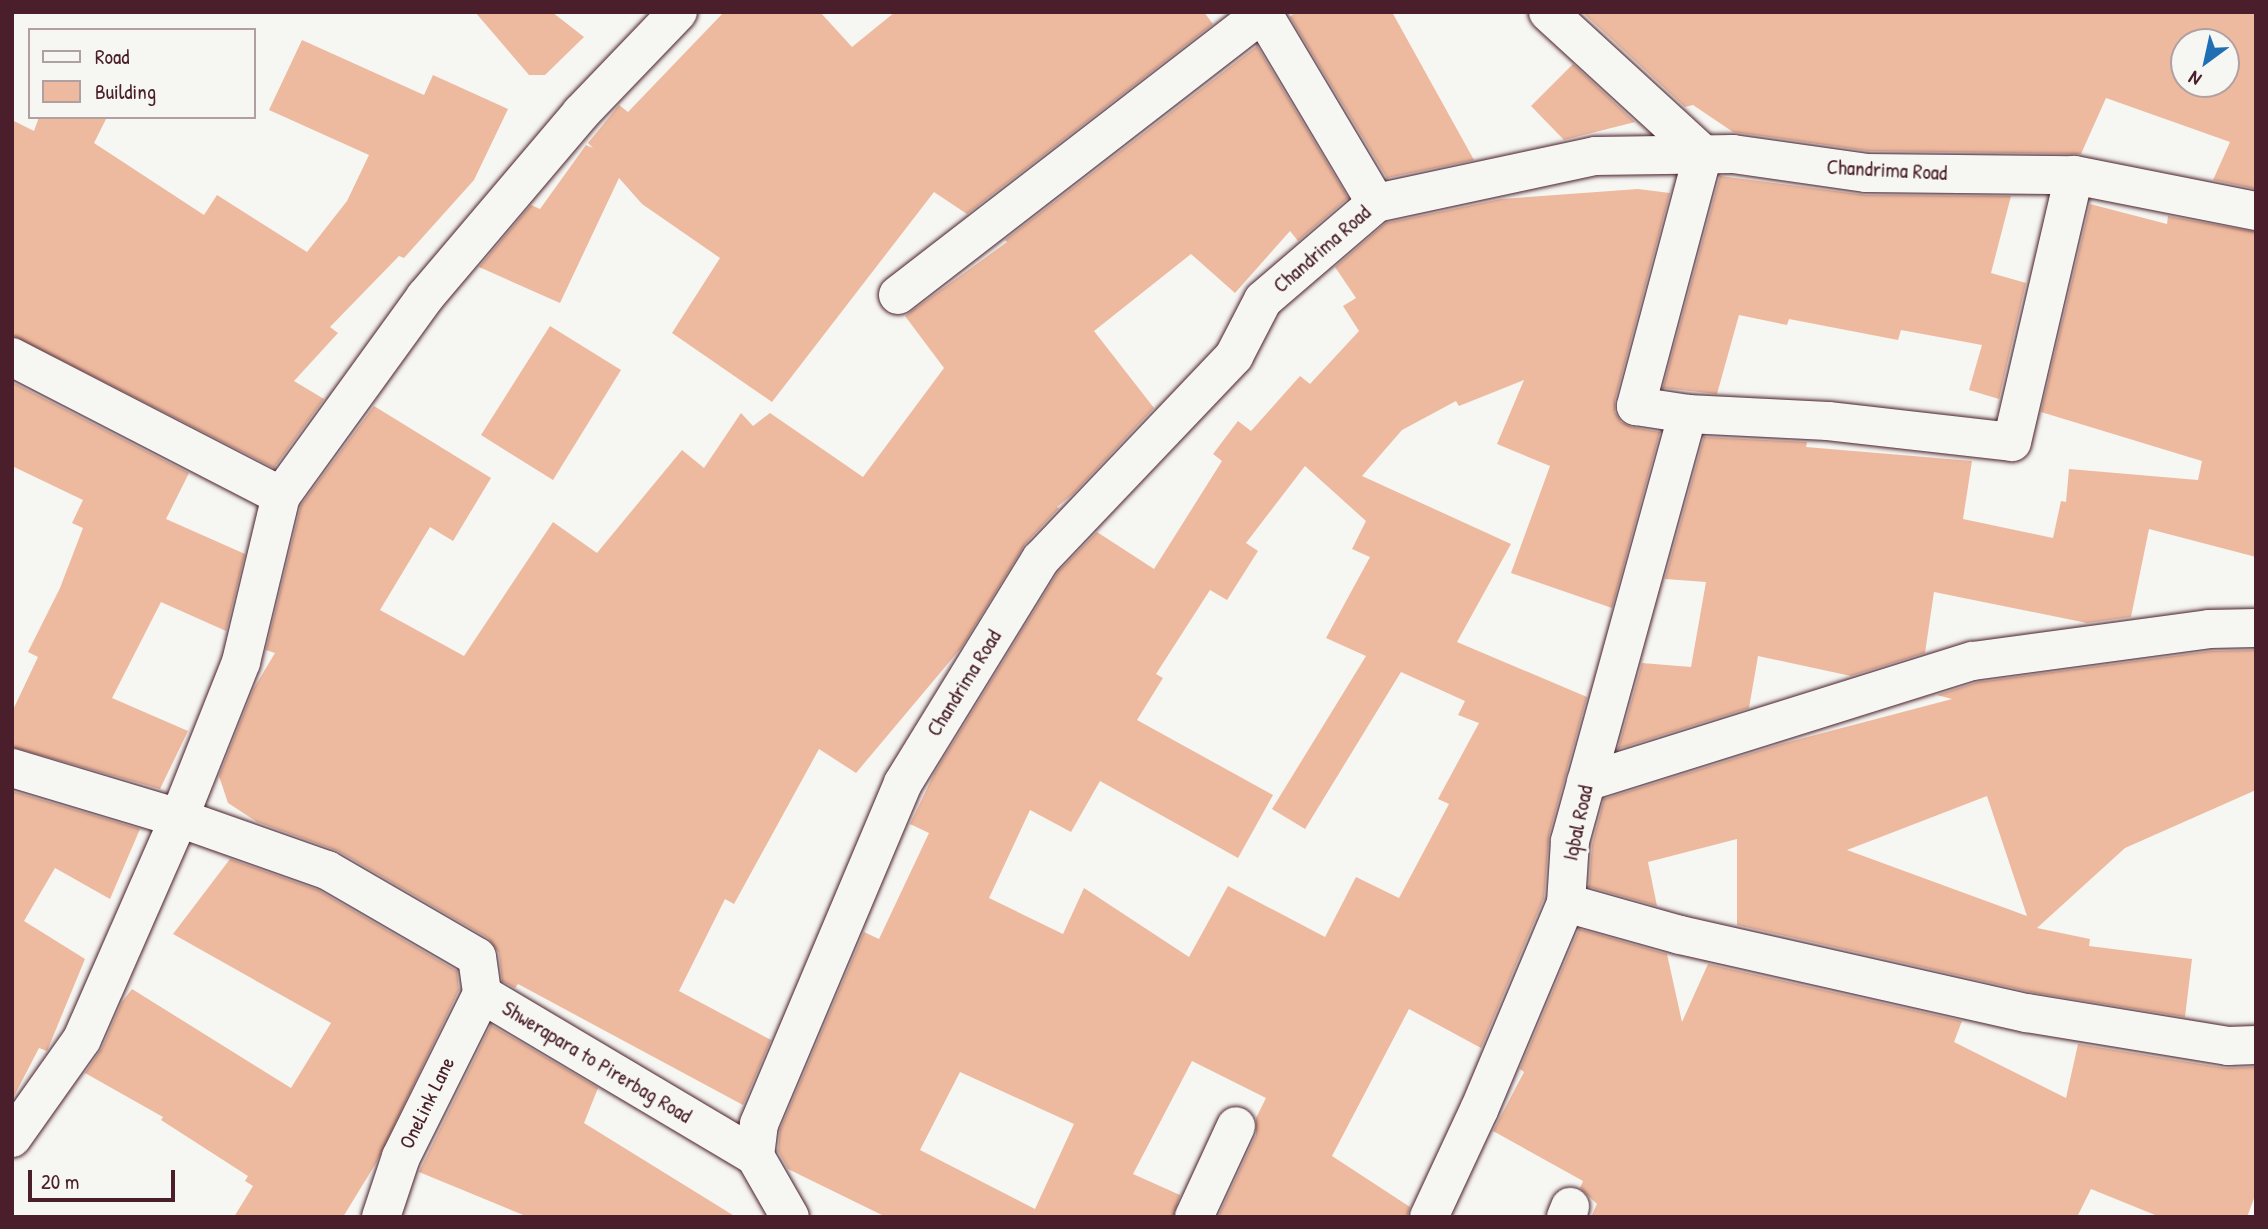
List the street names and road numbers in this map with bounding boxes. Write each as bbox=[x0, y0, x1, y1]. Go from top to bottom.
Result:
street label: Chandrima Road bbox=[1826, 154, 1948, 186]
street label: Chandrima Road bbox=[1268, 200, 1376, 298]
street label: Chandrima Road bbox=[921, 625, 1007, 741]
street label: Iqbal Road bbox=[1558, 783, 1598, 863]
street label: Shwerapara to Pirerbag Road bbox=[498, 995, 696, 1129]
street label: OneLink Lane bbox=[394, 1053, 460, 1153]

